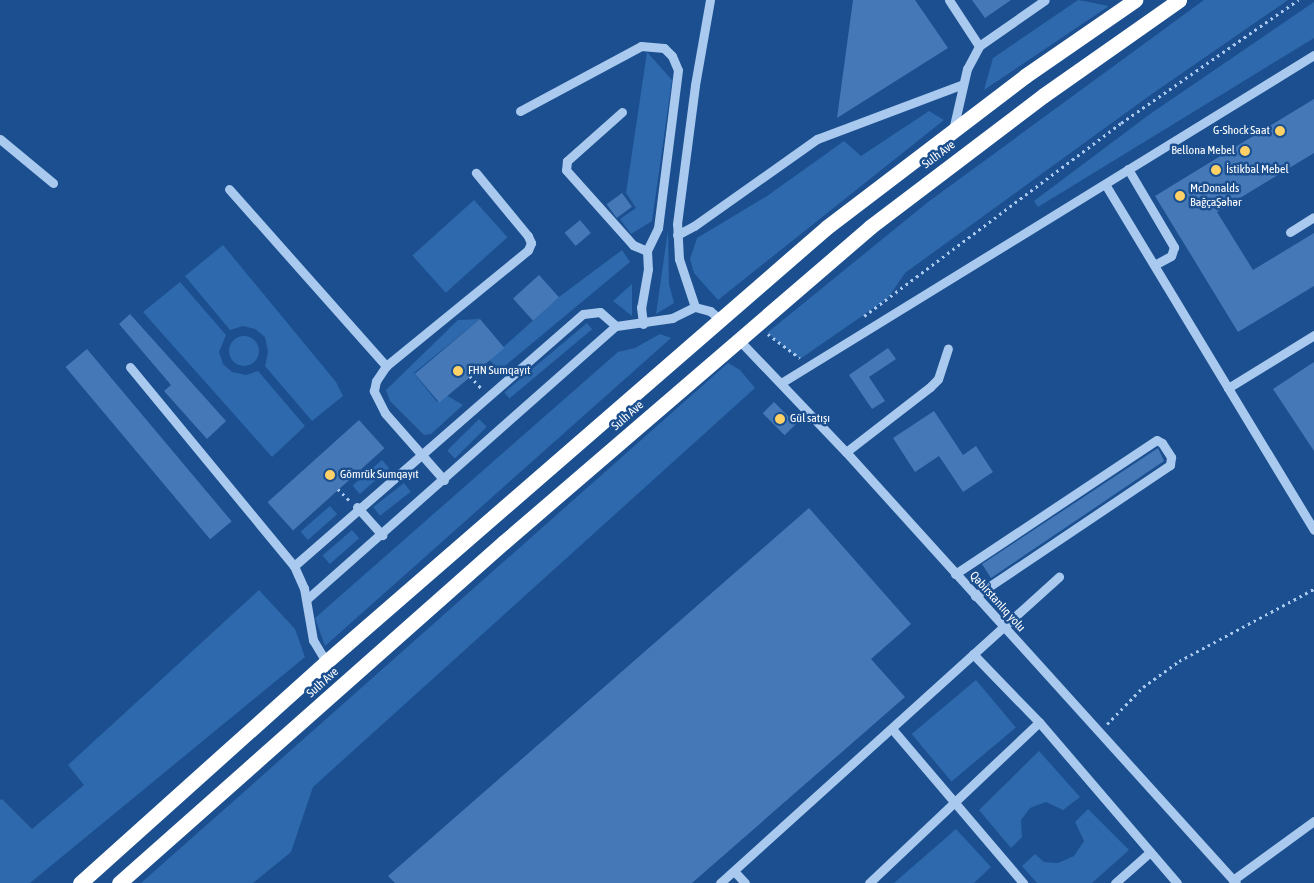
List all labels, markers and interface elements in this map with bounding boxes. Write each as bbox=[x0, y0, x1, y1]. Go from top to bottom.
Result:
place label: G-Shock Saat bbox=[1213, 124, 1270, 138]
marker: G-Shock Saat bbox=[1274, 125, 1286, 137]
street label: Sulh Ave bbox=[920, 138, 958, 172]
place label: Bellona Mebel bbox=[1171, 144, 1235, 158]
marker: Bellona Mebel bbox=[1239, 145, 1251, 157]
place label: İstikbal Mebel bbox=[1226, 163, 1289, 177]
marker: İstikbal Mebel bbox=[1210, 164, 1222, 176]
place label: McDonalds BağçaŞəhər bbox=[1190, 182, 1242, 210]
marker: McDonalds BağçaŞəhər bbox=[1174, 190, 1186, 202]
place label: FHN Sumqayıt bbox=[468, 364, 530, 378]
marker: FHN Sumqayıt bbox=[452, 365, 464, 377]
street label: Sulh Ave bbox=[609, 398, 647, 434]
place label: Gül satışı bbox=[790, 412, 830, 426]
marker: Gül satışı bbox=[774, 413, 786, 425]
place label: Gömrük Sumqayıt bbox=[340, 468, 419, 482]
marker: Gömrük Sumqayıt bbox=[324, 469, 336, 481]
street label: Qəbirstanlıq yolu bbox=[966, 569, 1028, 635]
street label: Sulh Ave bbox=[304, 665, 342, 701]

